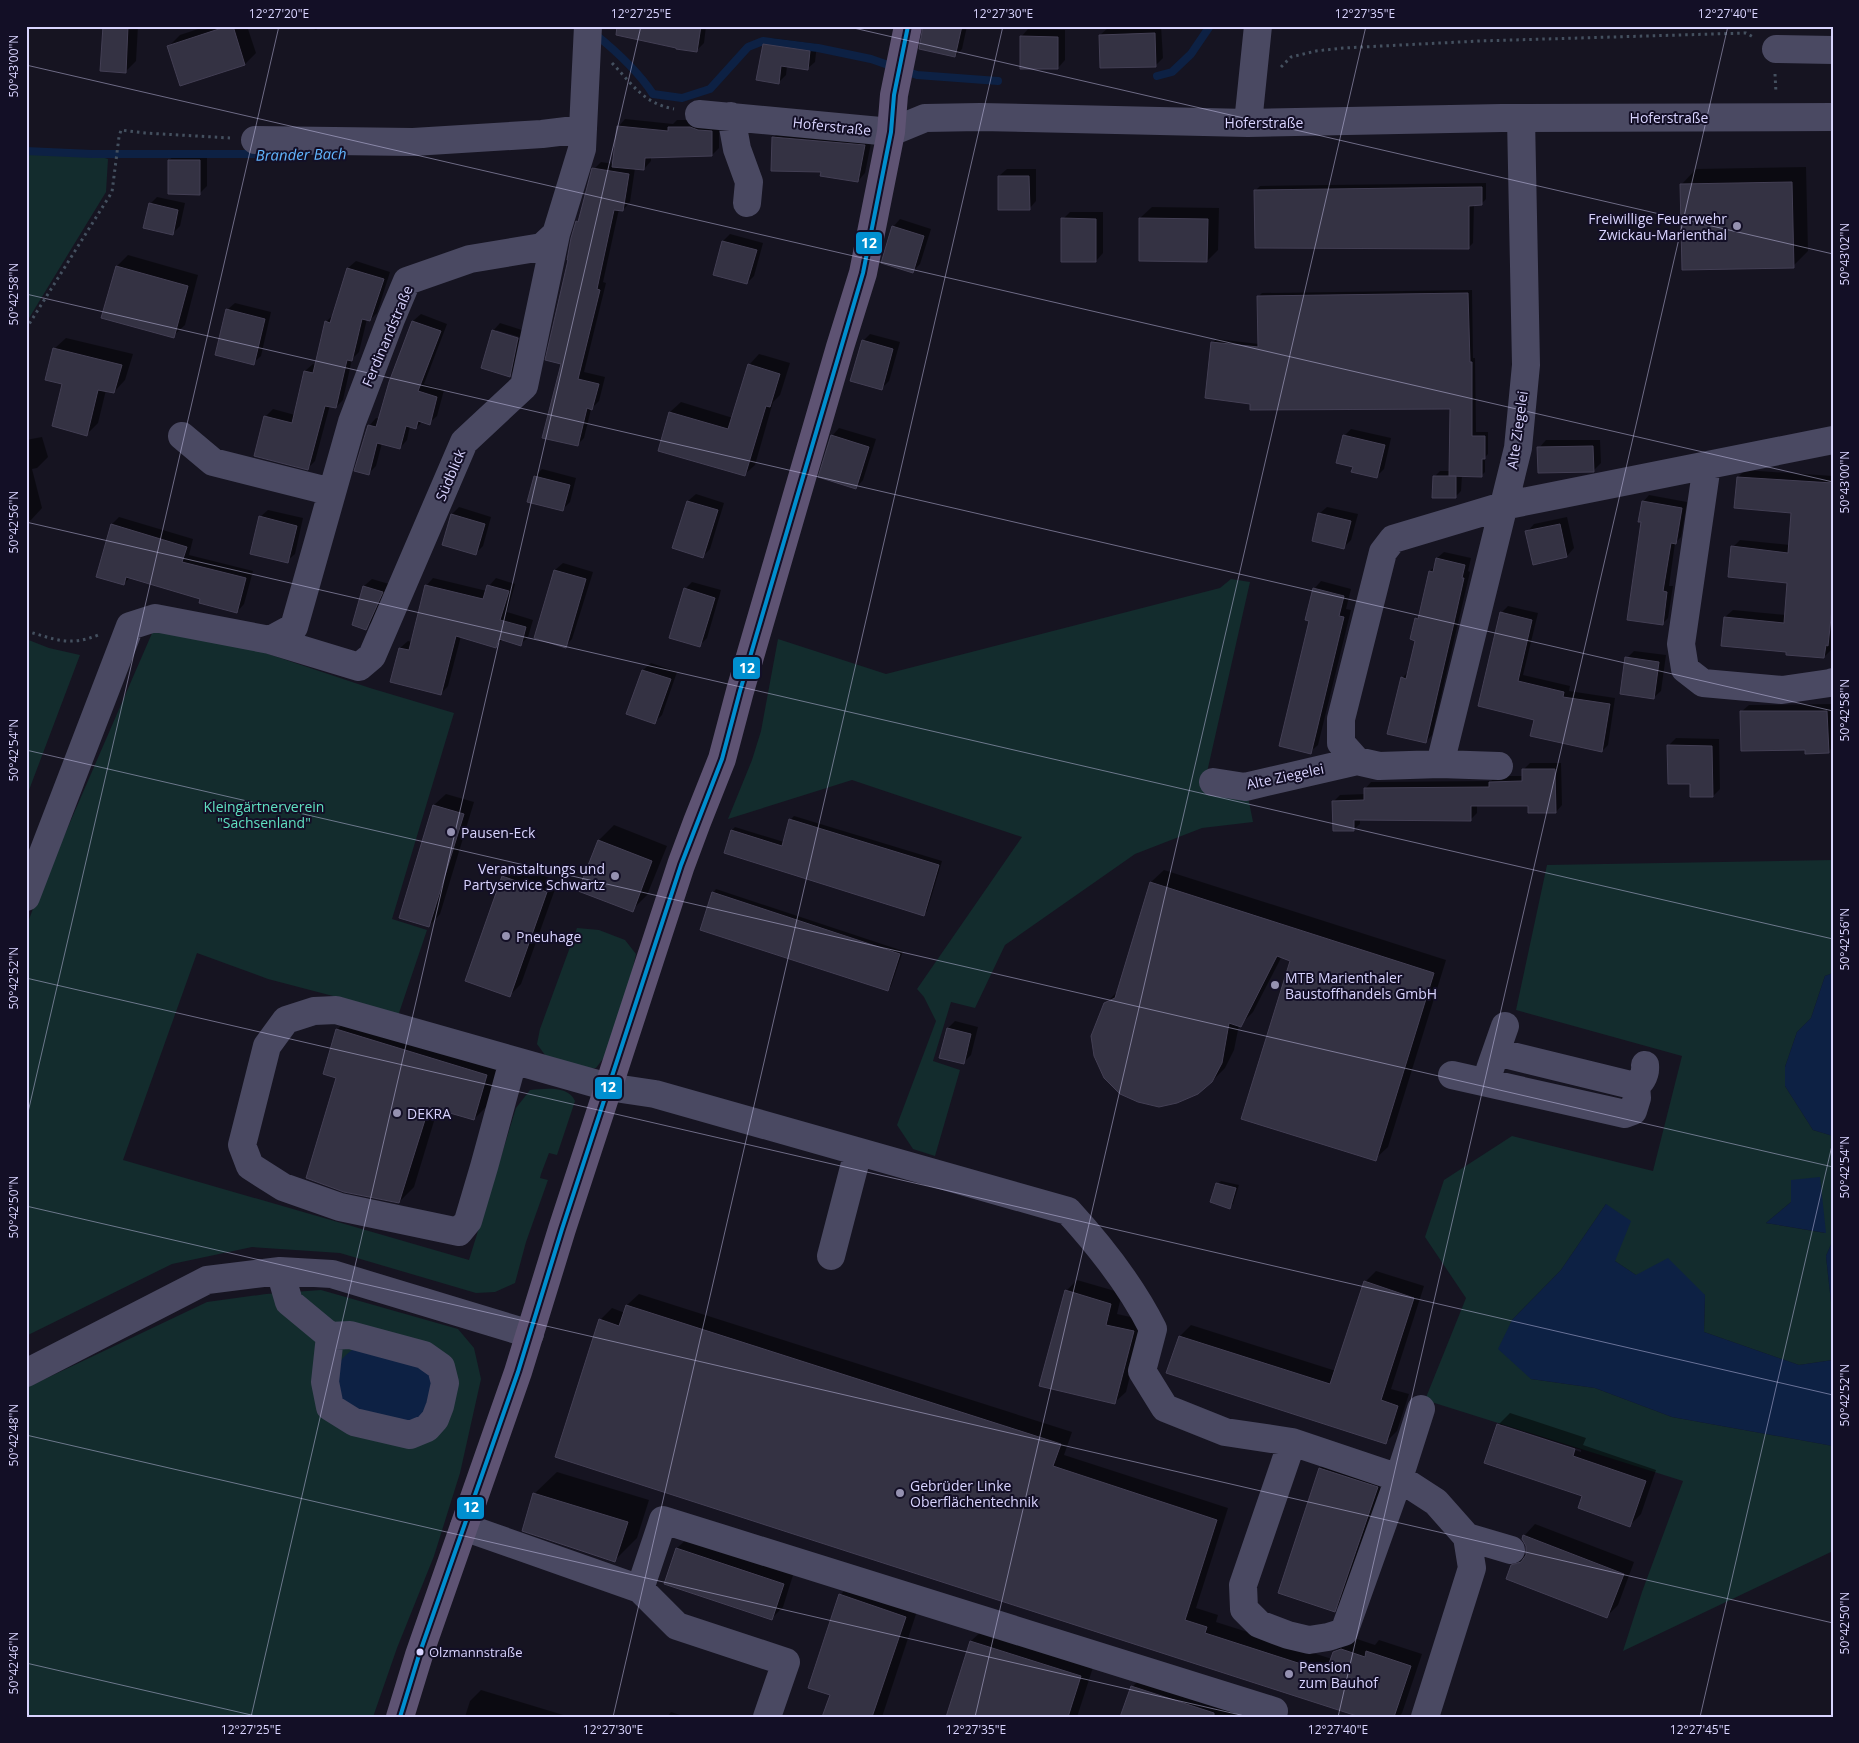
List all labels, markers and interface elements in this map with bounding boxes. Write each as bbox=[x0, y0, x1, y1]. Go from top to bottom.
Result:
text: 12°27'20"E bbox=[249, 5, 309, 22]
text: 12°27'25"E bbox=[611, 5, 671, 22]
text: 12°27'30"E bbox=[973, 5, 1033, 22]
text: 12°27'35"E bbox=[1335, 5, 1395, 22]
text: 12°27'40"E bbox=[1698, 5, 1758, 22]
text: 50°43'00"N bbox=[5, 35, 22, 97]
street label: Hoferstraße bbox=[1630, 108, 1709, 127]
street label: Hoferstraße bbox=[792, 112, 872, 140]
street label: Hoferstraße bbox=[1225, 113, 1304, 132]
water label: Brander Bach bbox=[255, 143, 347, 165]
place label: Freiwillige Feuerwehr Zwickau-Marienthal bbox=[1588, 209, 1727, 244]
marker: Freiwillige Feuerwehr Zwickau-Marienthal bbox=[1731, 220, 1743, 232]
text: 50°43'02"N bbox=[1836, 223, 1853, 285]
line badge: 12 bbox=[855, 231, 883, 255]
text: 12 bbox=[861, 233, 877, 252]
text: 50°42'58"N bbox=[5, 263, 22, 325]
street label: Ferdinandstraße bbox=[357, 282, 417, 389]
street label: Alte Ziegelei bbox=[1502, 390, 1532, 470]
street label: Südblick bbox=[431, 446, 470, 504]
text: 50°43'00"N bbox=[1836, 451, 1853, 513]
text: 50°42'56"N bbox=[5, 491, 22, 553]
line badge: 12 bbox=[732, 656, 761, 680]
text: 12 bbox=[739, 658, 755, 677]
text: 50°42'58"N bbox=[1836, 679, 1853, 741]
text: 50°42'54"N bbox=[5, 719, 22, 781]
street label: Alte Ziegelei bbox=[1245, 759, 1325, 793]
park label: Kleingärtnerverein "Sachsenland" bbox=[204, 797, 324, 832]
place label: Pausen-Eck bbox=[461, 823, 536, 842]
marker: Pausen-Eck bbox=[445, 826, 457, 838]
place label: Veranstaltungs und Partyservice Schwartz bbox=[463, 859, 605, 894]
marker: Veranstaltungs und Partyservice Schwartz bbox=[609, 870, 621, 882]
text: 50°42'56"N bbox=[1836, 908, 1853, 970]
place label: Pneuhage bbox=[516, 927, 581, 946]
marker: Pneuhage bbox=[500, 930, 512, 942]
text: 50°42'52"N bbox=[5, 947, 22, 1009]
place label: MTB Marienthaler Baustoffhandels GmbH bbox=[1285, 968, 1437, 1003]
marker: MTB Marienthaler Baustoffhandels GmbH bbox=[1269, 979, 1281, 991]
line badge: 12 bbox=[594, 1076, 623, 1100]
text: 12 bbox=[600, 1077, 616, 1096]
place label: DEKRA bbox=[407, 1104, 451, 1123]
marker: DEKRA bbox=[391, 1107, 403, 1119]
text: 50°42'54"N bbox=[1836, 1136, 1853, 1198]
text: 50°42'50"N bbox=[5, 1176, 22, 1238]
text: 50°42'52"N bbox=[1836, 1364, 1853, 1426]
text: 50°42'48"N bbox=[5, 1404, 22, 1466]
place label: Gebrüder Linke Oberflächentechnik bbox=[910, 1476, 1039, 1511]
marker: Gebrüder Linke Oberflächentechnik bbox=[894, 1487, 906, 1499]
line badge: 12 bbox=[456, 1496, 485, 1520]
text: 12 bbox=[463, 1497, 479, 1516]
text: 50°42'50"N bbox=[1836, 1592, 1853, 1654]
text: 50°42'46"N bbox=[5, 1632, 22, 1694]
place label: Olzmannstraße bbox=[429, 1643, 522, 1661]
marker: Olzmannstraße bbox=[415, 1647, 425, 1657]
place label: Pension zum Bauhof bbox=[1299, 1657, 1379, 1692]
marker: Pension zum Bauhof bbox=[1283, 1668, 1295, 1680]
text: 12°27'25"E bbox=[221, 1721, 281, 1738]
text: 12°27'30"E bbox=[583, 1721, 643, 1738]
text: 12°27'35"E bbox=[946, 1721, 1006, 1738]
text: 12°27'40"E bbox=[1308, 1721, 1368, 1738]
text: 12°27'45"E bbox=[1670, 1721, 1730, 1738]

